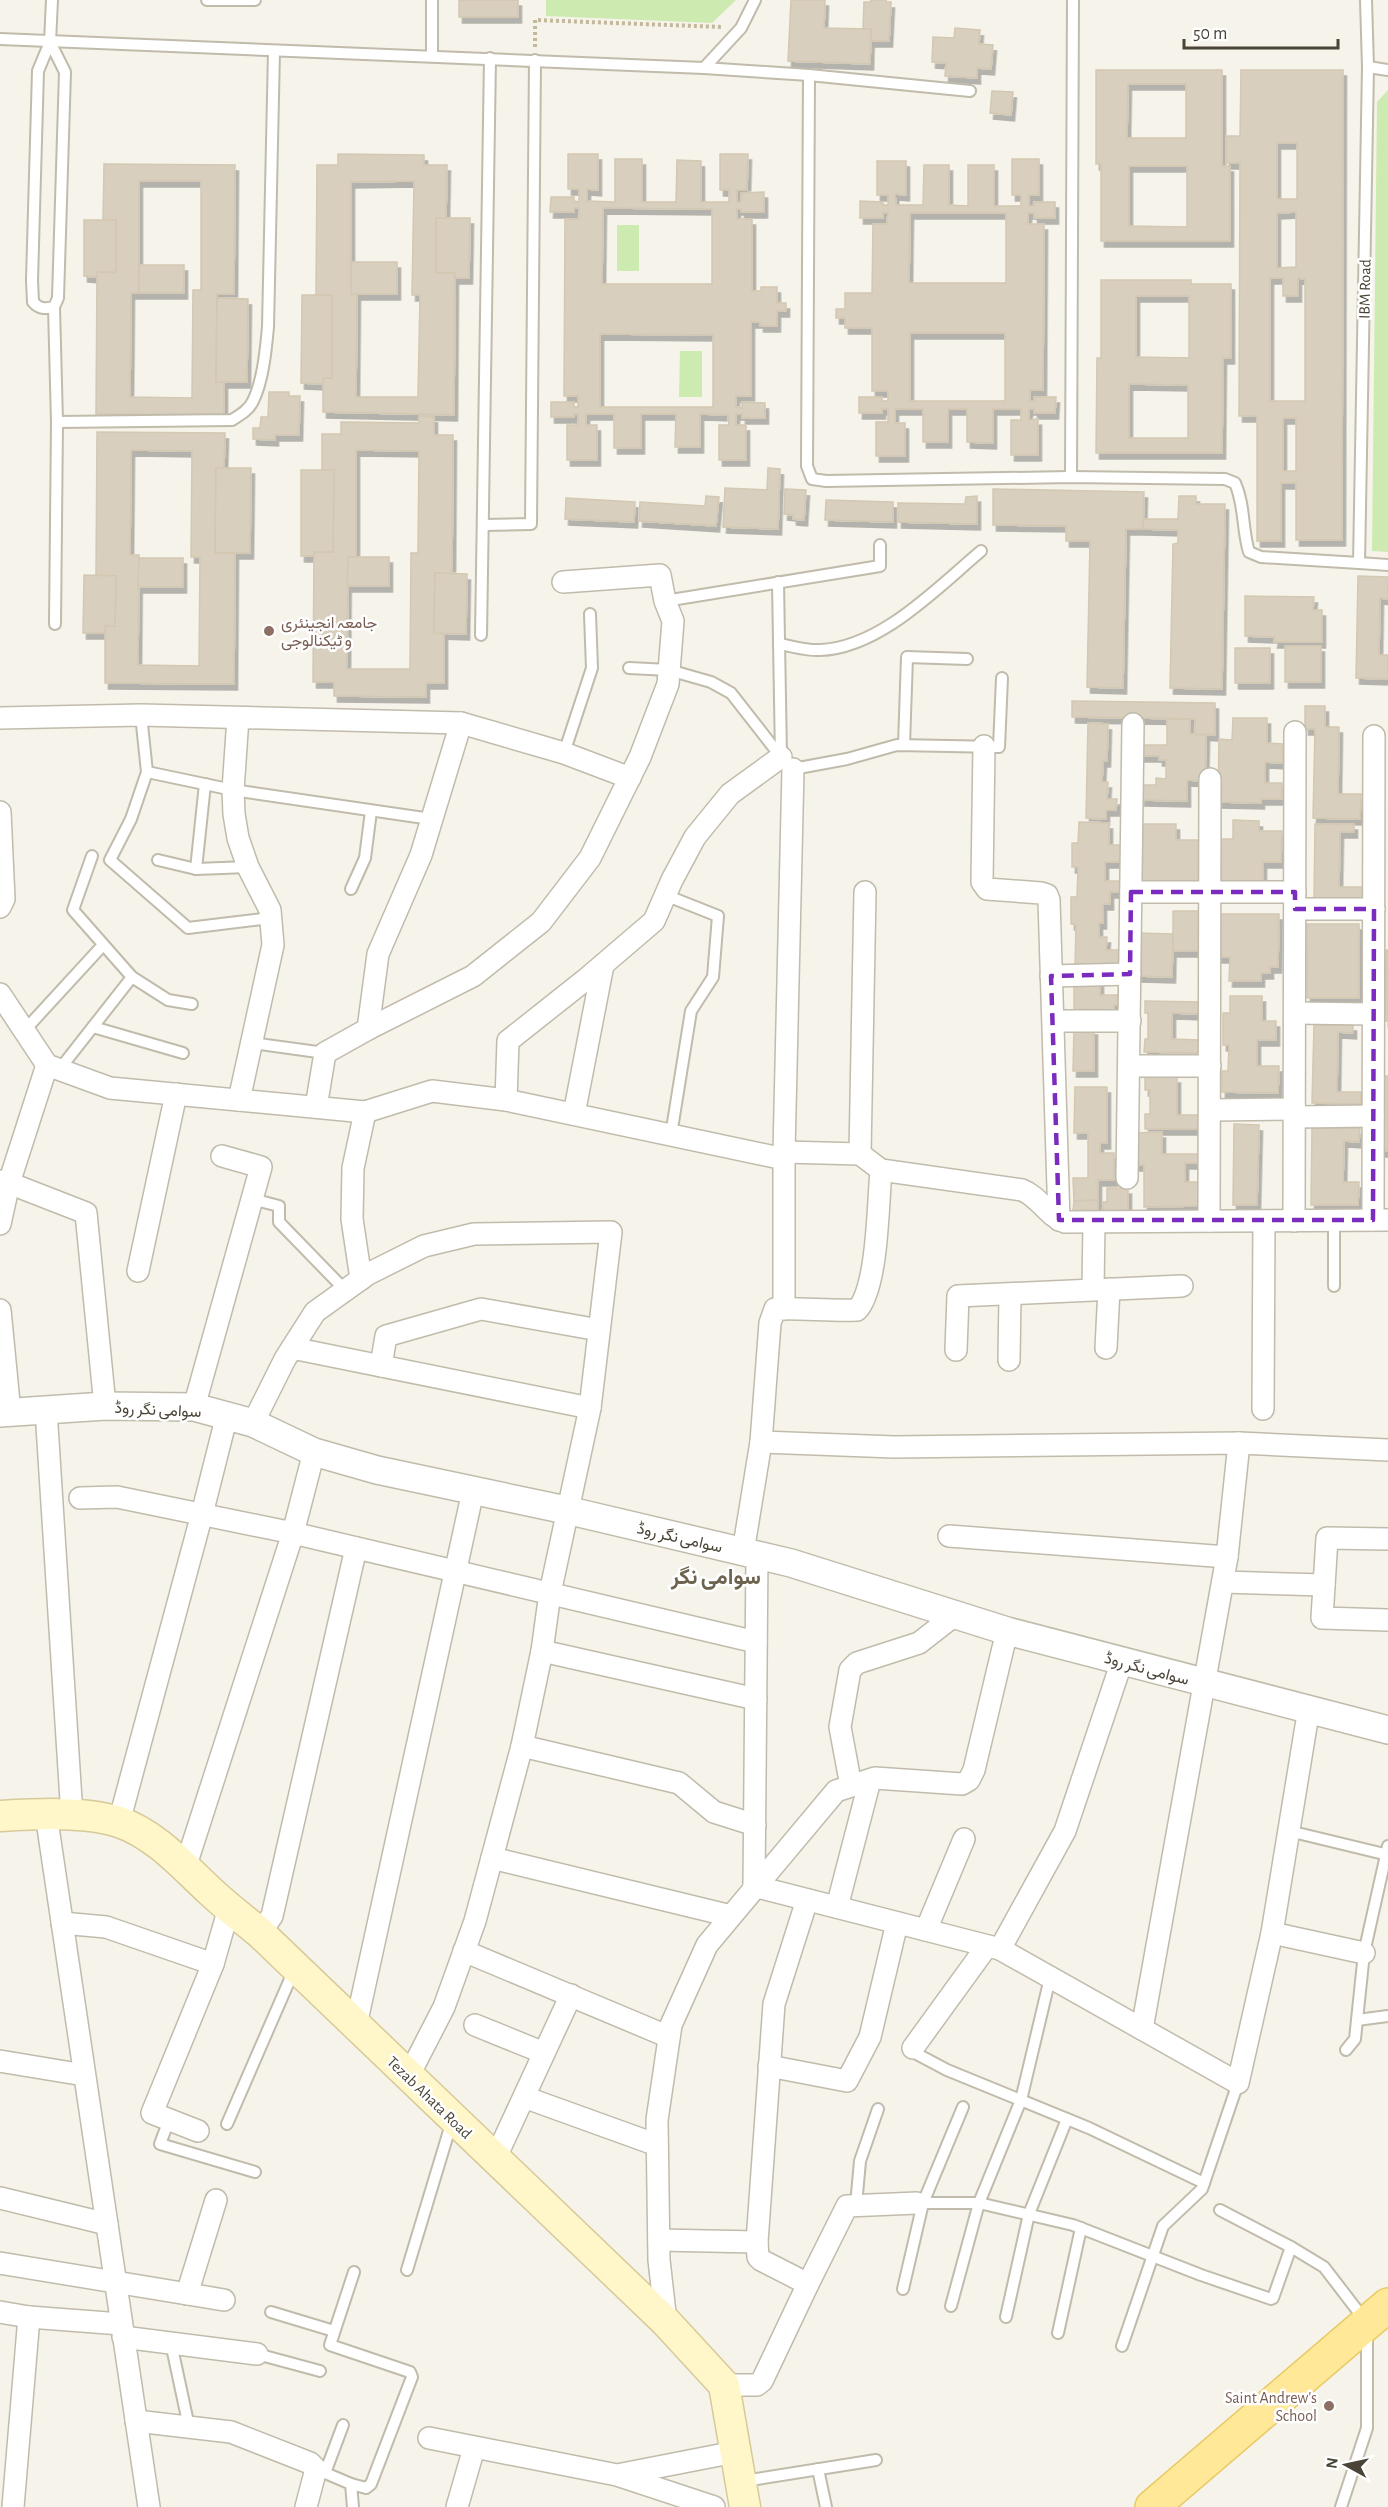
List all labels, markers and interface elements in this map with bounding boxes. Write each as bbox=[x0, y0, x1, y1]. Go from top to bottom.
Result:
scale bar bbox=[1184, 12, 1338, 50]
text: 50 m bbox=[1193, 25, 1227, 43]
street label: IBM Road bbox=[1356, 259, 1374, 319]
place label: جامعہ انجینئری و ٹیکنالوجی bbox=[281, 615, 378, 651]
marker: جامعہ انجینئری و ٹیکنالوجی bbox=[262, 624, 276, 638]
street label: سوامی نگر روڈ bbox=[114, 1400, 202, 1422]
street label: سوامی نگر روڈ bbox=[635, 1520, 724, 1557]
district label: سوامی نگر bbox=[670, 1566, 761, 1590]
street label: سوامی نگر روڈ bbox=[1102, 1650, 1191, 1690]
street label: Tezab Ahata Road bbox=[384, 2053, 475, 2142]
place label: Saint Andrew's School bbox=[1225, 2390, 1317, 2424]
marker: Saint Andrew's School bbox=[1322, 2399, 1336, 2413]
north arrow bbox=[1316, 2435, 1376, 2495]
text: N bbox=[1323, 2456, 1341, 2470]

